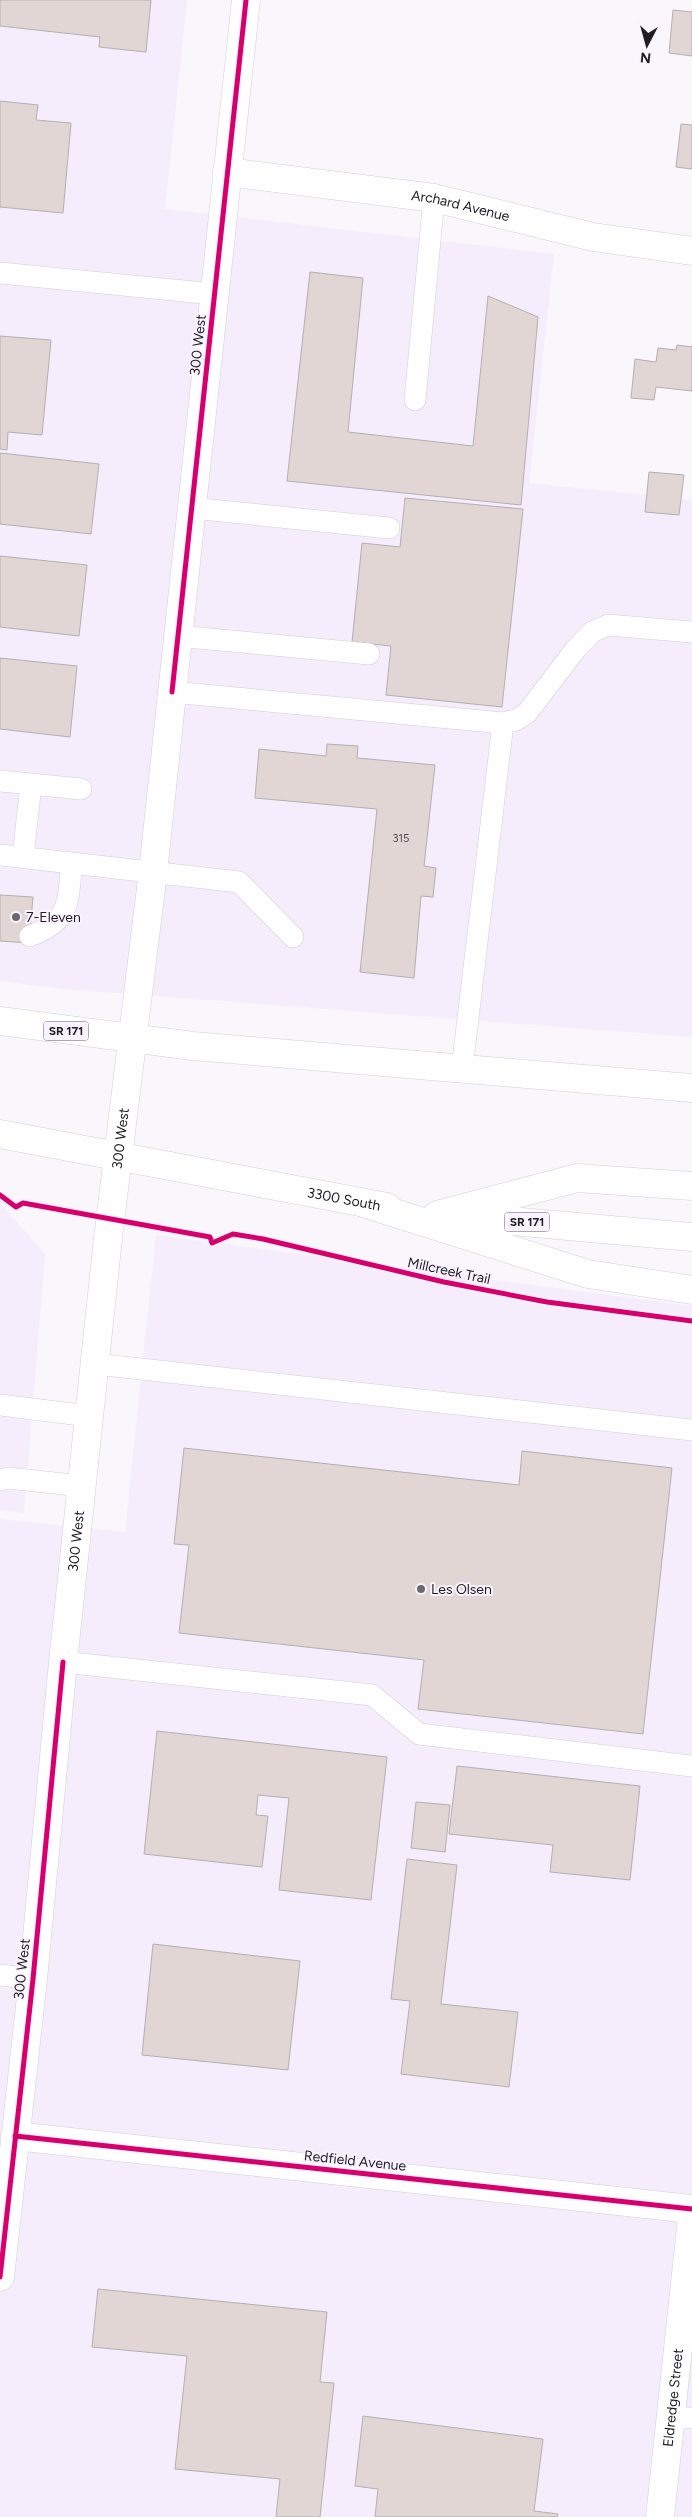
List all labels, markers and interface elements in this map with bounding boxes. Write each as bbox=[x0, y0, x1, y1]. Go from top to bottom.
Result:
north arrow bbox=[622, 20, 672, 70]
text: N bbox=[639, 48, 652, 66]
street label: Archard Avenue bbox=[410, 187, 512, 225]
street label: 300 West bbox=[186, 314, 210, 376]
house number: 315 bbox=[393, 832, 409, 845]
place label: 7-Eleven bbox=[26, 909, 81, 926]
marker: 7-Eleven bbox=[10, 911, 22, 923]
road number: SR 171 bbox=[44, 1021, 88, 1040]
street label: 300 West bbox=[108, 1107, 132, 1170]
street label: 3300 South bbox=[306, 1184, 382, 1214]
road number: SR 171 bbox=[504, 1212, 550, 1232]
street label: Millcreek Trail bbox=[406, 1254, 492, 1288]
street label: 300 West bbox=[64, 1509, 88, 1572]
place label: Les Olsen bbox=[431, 1581, 492, 1598]
marker: Les Olsen bbox=[415, 1583, 427, 1595]
street label: 300 West bbox=[10, 1938, 34, 2000]
street label: Redfield Avenue bbox=[303, 2147, 407, 2175]
street label: Eldredge Street bbox=[659, 2348, 686, 2448]

